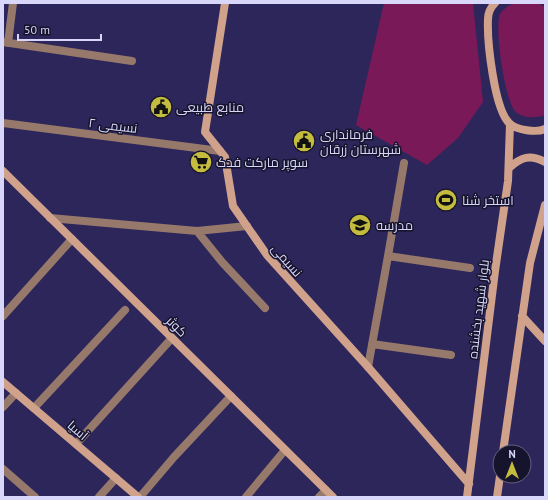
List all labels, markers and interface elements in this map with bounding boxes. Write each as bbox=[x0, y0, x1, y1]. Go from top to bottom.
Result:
scale bar bbox=[18, 16, 101, 42]
text: 50 m bbox=[24, 22, 50, 37]
public building icon: منابع طبیعی bbox=[148, 94, 174, 120]
place label: منابع طبیعی bbox=[176, 99, 244, 116]
street label: نسیمی ۲ bbox=[88, 114, 138, 137]
place label: فرمانداری شهرستان زرقان bbox=[320, 126, 401, 158]
public building icon: فرمانداری شهرستان زرقان bbox=[291, 128, 317, 154]
supermarket icon: سوپر مارکت فدک bbox=[188, 149, 214, 175]
place label: سوپر مارکت فدک bbox=[216, 154, 308, 172]
sports icon: استخر شنا bbox=[433, 187, 459, 213]
place label: استخر شنا bbox=[462, 192, 514, 209]
school or university icon: مدرسه bbox=[347, 212, 373, 238]
place label: مدرسه bbox=[376, 217, 413, 234]
street label: نسیمی bbox=[267, 240, 306, 281]
street label: بلوار شهید بخشنده bbox=[464, 258, 493, 360]
street label: کوثر bbox=[162, 311, 191, 341]
street label: آسیا bbox=[64, 417, 92, 444]
north arrow bbox=[492, 444, 532, 484]
text: N bbox=[508, 447, 516, 461]

